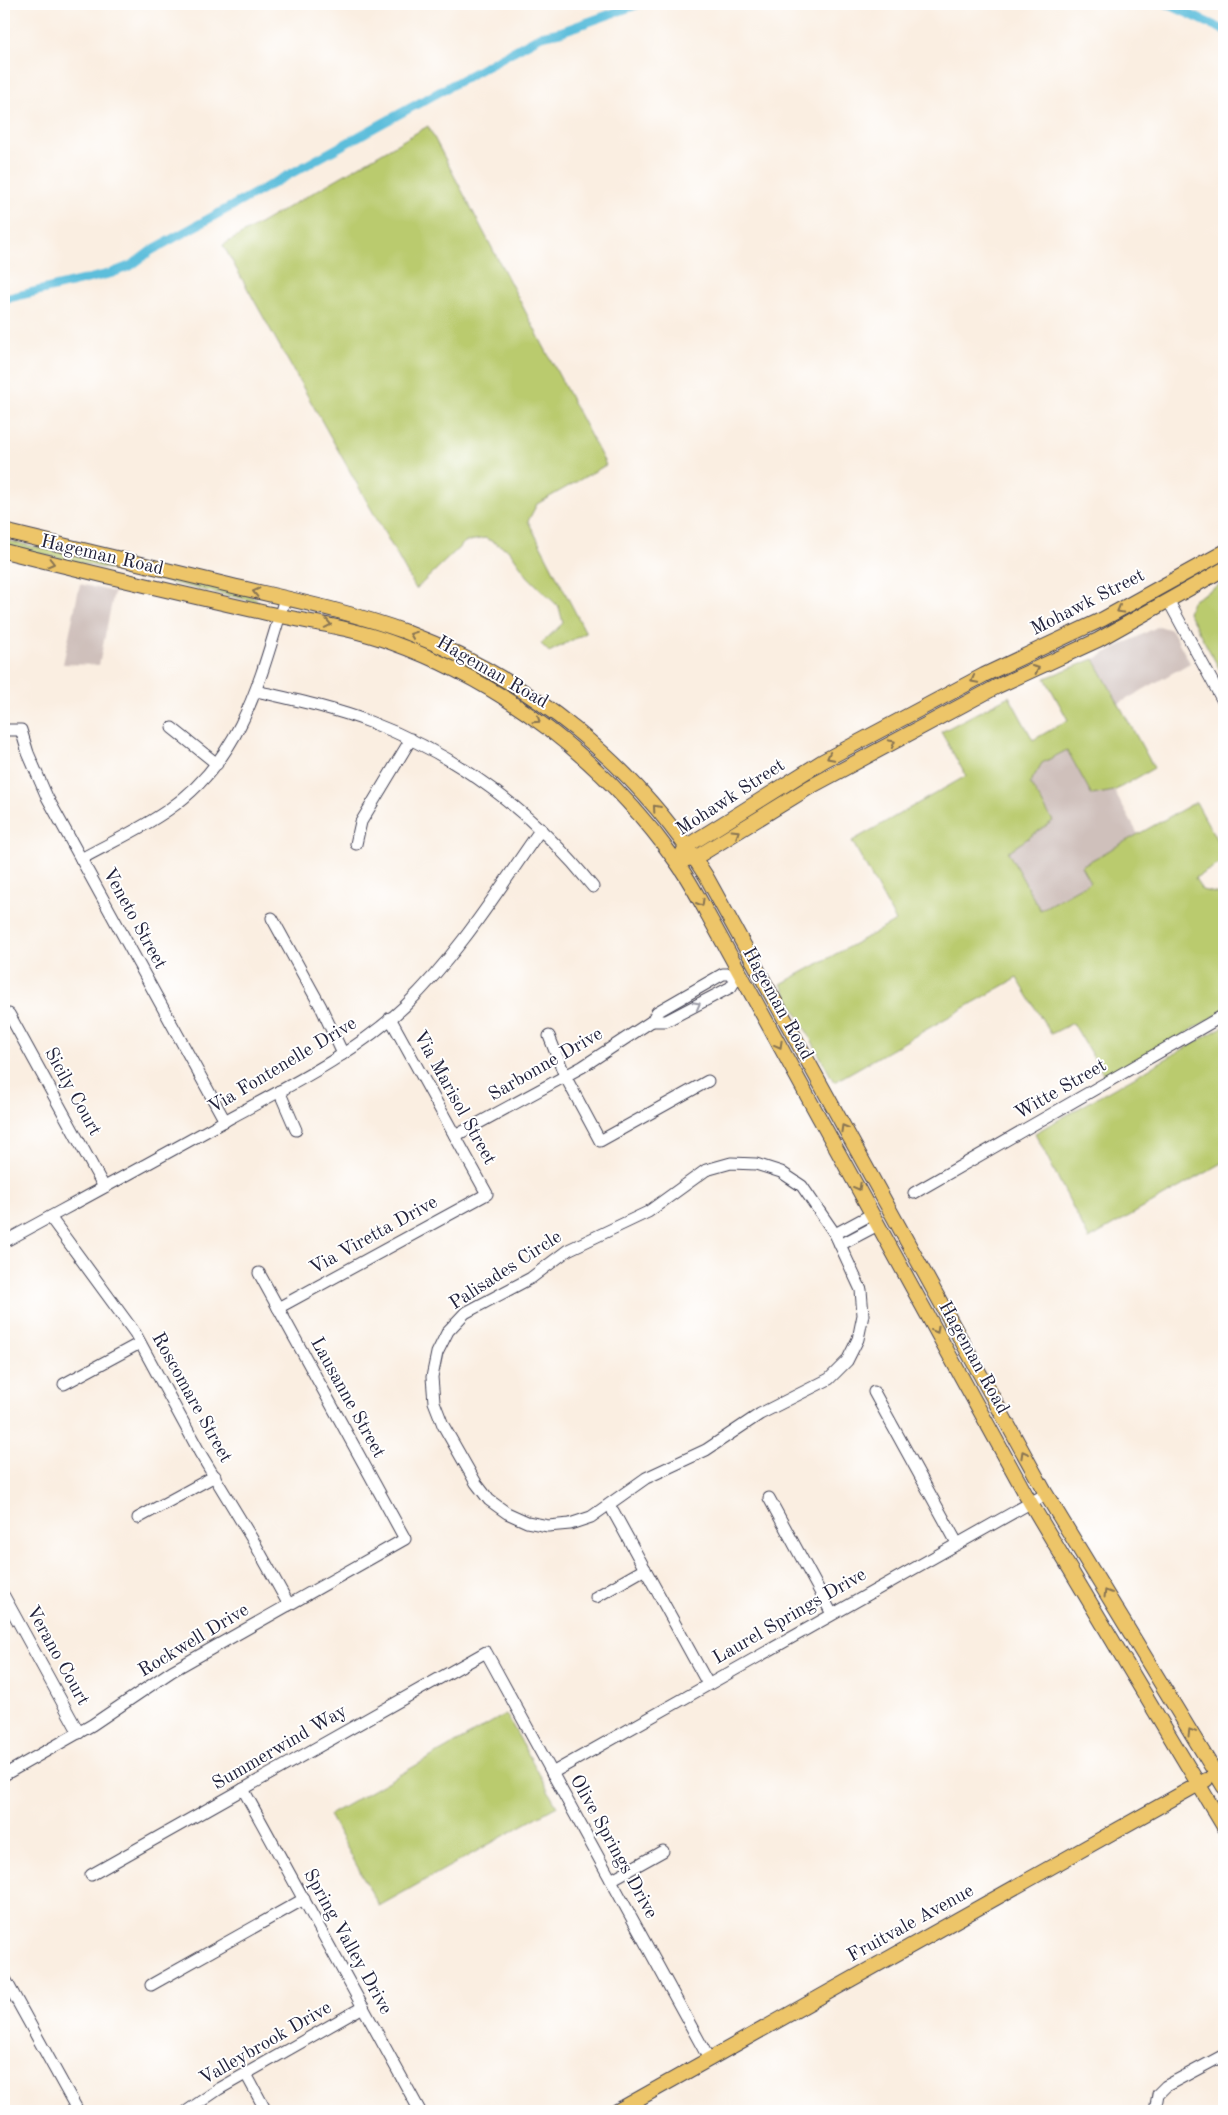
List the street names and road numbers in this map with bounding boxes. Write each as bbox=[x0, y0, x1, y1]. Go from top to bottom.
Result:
street label: Hageman Road bbox=[39, 533, 165, 579]
street label: Mohawk Street bbox=[1028, 566, 1148, 640]
street label: Hageman Road bbox=[433, 633, 551, 713]
street label: Mohawk Street bbox=[673, 756, 789, 840]
street label: Veneto Street bbox=[98, 865, 170, 973]
street label: Hageman Road bbox=[738, 944, 816, 1064]
street label: Via Fontenelle Drive bbox=[206, 1014, 360, 1118]
street label: Sarbonne Drive bbox=[486, 1025, 606, 1105]
street label: Via Marisol Street bbox=[409, 1028, 499, 1168]
street label: Sicily Court bbox=[40, 1045, 104, 1139]
street label: Witte Street bbox=[1012, 1056, 1110, 1124]
street label: Via Viretta Drive bbox=[307, 1193, 441, 1279]
street label: Palisades Circle bbox=[447, 1228, 565, 1314]
street label: Hageman Road bbox=[934, 1298, 1012, 1418]
street label: Roscomare Street bbox=[147, 1330, 235, 1466]
street label: Lausanne Street bbox=[306, 1334, 388, 1462]
street label: Laurel Springs Drive bbox=[710, 1565, 870, 1669]
street label: Rockwell Drive bbox=[136, 1601, 252, 1681]
street label: Verano Court bbox=[22, 1603, 92, 1709]
street label: Summerwind Way bbox=[209, 1702, 351, 1794]
street label: Olive Springs Drive bbox=[566, 1772, 660, 1922]
street label: Spring Valley Drive bbox=[299, 1866, 395, 2018]
street label: Fruitvale Avenue bbox=[845, 1882, 977, 1966]
street label: Valleybrook Drive bbox=[197, 1999, 335, 2089]

